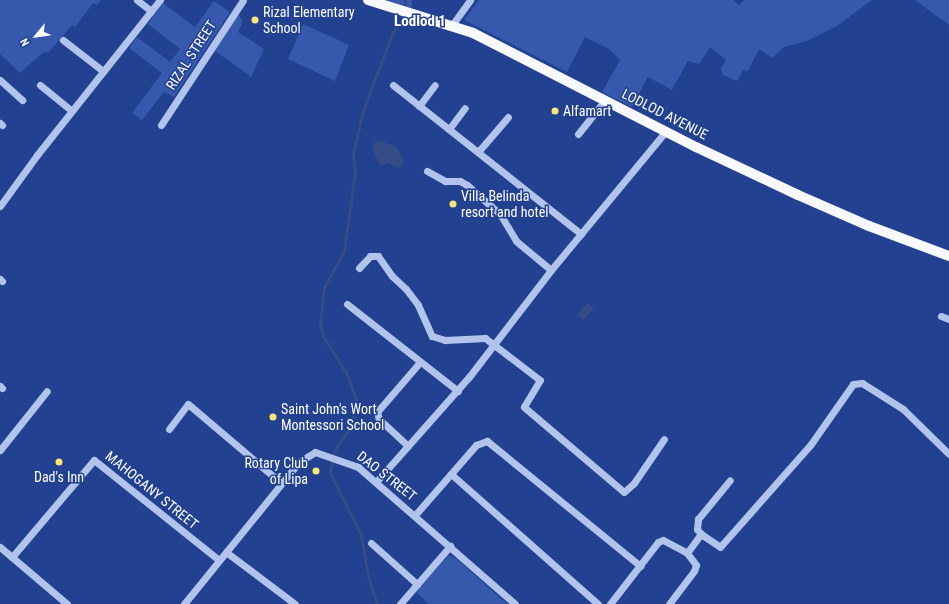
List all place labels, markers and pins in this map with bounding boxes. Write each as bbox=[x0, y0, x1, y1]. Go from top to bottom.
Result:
place label: Rizal Elementary School bbox=[263, 4, 355, 36]
marker: Rizal Elementary School bbox=[250, 15, 260, 25]
place label: Alfamart bbox=[563, 103, 611, 119]
marker: Alfamart bbox=[550, 106, 560, 116]
place label: Villa Belinda resort and hotel bbox=[461, 188, 548, 220]
marker: Villa Belinda resort and hotel bbox=[448, 199, 458, 209]
place label: Saint John's Wort Montessori School bbox=[281, 401, 384, 434]
marker: Saint John's Wort Montessori School bbox=[268, 412, 278, 422]
place label: Rotary Club of Lipa bbox=[244, 455, 308, 488]
marker: Dad's Inn bbox=[54, 457, 64, 467]
marker: Rotary Club of Lipa bbox=[311, 466, 321, 476]
place label: Dad's Inn bbox=[34, 469, 84, 485]

